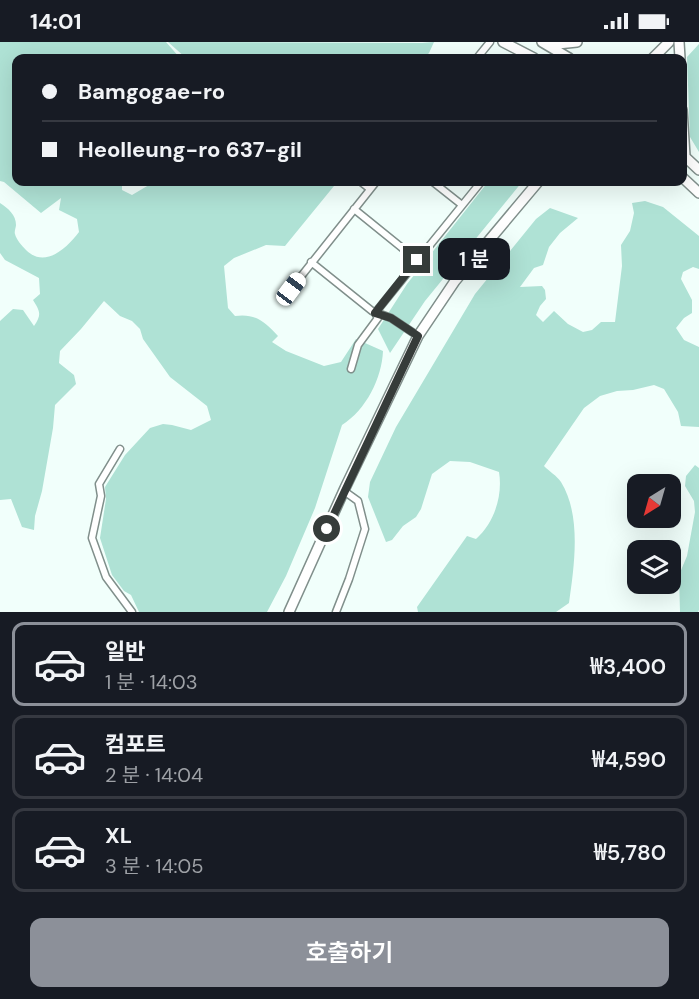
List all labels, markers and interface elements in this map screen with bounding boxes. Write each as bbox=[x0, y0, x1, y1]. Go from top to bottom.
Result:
text: 14:01 bbox=[30, 7, 81, 36]
text: Bamgogae-ro bbox=[78, 77, 225, 106]
text: Heolleung-ro 637-gil bbox=[78, 135, 302, 164]
callout: 1 분 bbox=[438, 239, 510, 281]
route end bbox=[403, 246, 430, 273]
text: 1 분 bbox=[459, 246, 489, 272]
car bbox=[273, 269, 309, 309]
north arrow bbox=[627, 474, 681, 528]
map controls bbox=[627, 474, 681, 594]
route start bbox=[313, 515, 340, 542]
button: layers bbox=[627, 540, 681, 594]
icon: car bbox=[33, 637, 87, 691]
text: 일반 bbox=[105, 637, 145, 666]
text: ₩3,400 bbox=[590, 652, 666, 681]
text: 1 분 · 14:03 bbox=[105, 669, 197, 695]
icon: car bbox=[33, 730, 87, 784]
text: 컴포트 bbox=[105, 730, 166, 759]
text: ₩4,590 bbox=[592, 745, 666, 774]
text: 2 분 · 14:04 bbox=[105, 762, 203, 788]
text: XL bbox=[105, 821, 132, 850]
icon: car bbox=[33, 823, 87, 877]
text: ₩5,780 bbox=[594, 838, 666, 867]
text: 3 분 · 14:05 bbox=[105, 853, 203, 879]
button: 호출하기 bbox=[30, 918, 669, 987]

